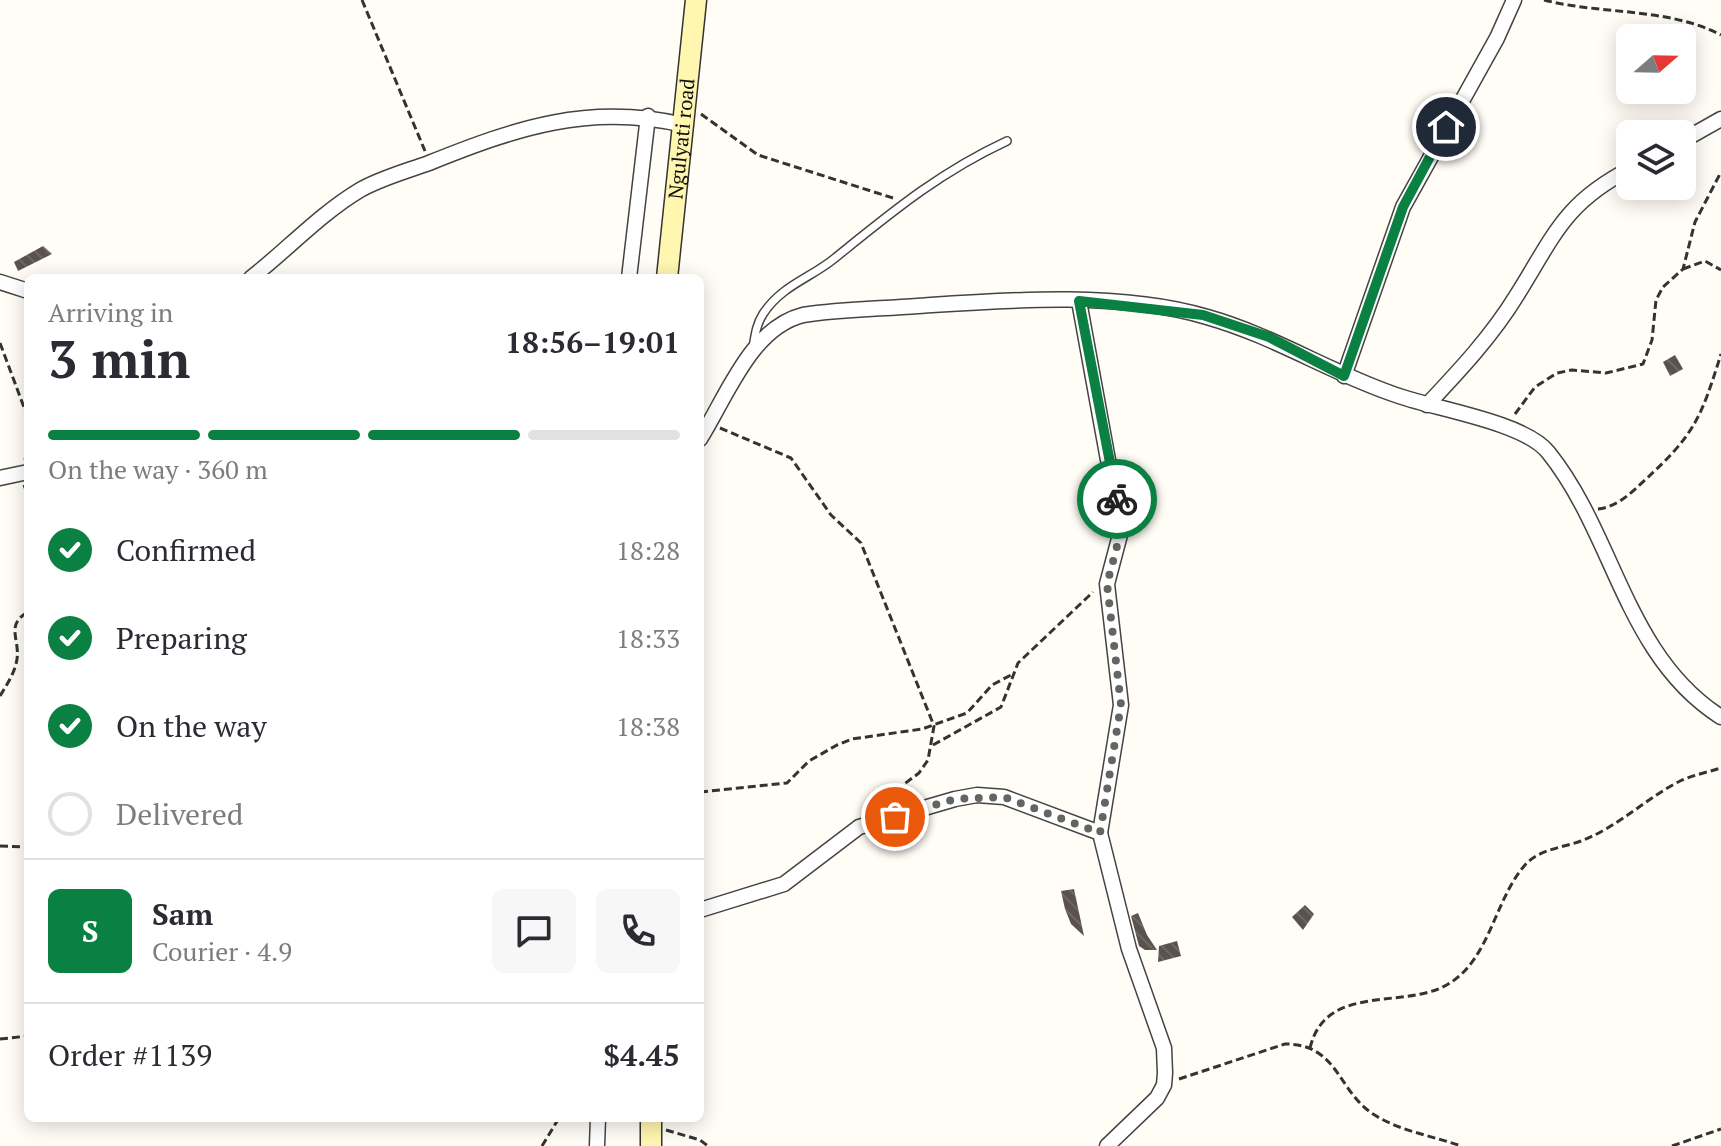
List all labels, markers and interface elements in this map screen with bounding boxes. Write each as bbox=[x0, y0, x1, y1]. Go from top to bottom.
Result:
north arrow bbox=[1616, 24, 1696, 104]
map controls bbox=[1616, 24, 1696, 200]
street label: Ngulyati road bbox=[661, 77, 701, 200]
pin bbox=[1412, 93, 1480, 161]
icon: home bbox=[1424, 105, 1468, 149]
button: layers bbox=[1616, 120, 1696, 200]
text: Arriving in bbox=[48, 295, 173, 329]
text: 18:56–19:01 bbox=[505, 322, 680, 362]
text: 3 min bbox=[48, 324, 190, 393]
text: On the way · 360 m bbox=[48, 452, 268, 486]
courier bbox=[1077, 459, 1157, 539]
icon: bike bbox=[1095, 477, 1139, 521]
icon: check bbox=[48, 528, 92, 572]
text: Confirmed bbox=[116, 530, 256, 570]
text: 18:28 bbox=[616, 533, 680, 567]
icon: check bbox=[48, 616, 92, 660]
text: Preparing bbox=[116, 618, 247, 658]
text: 18:33 bbox=[616, 621, 680, 655]
icon: check bbox=[48, 704, 92, 748]
text: On the way bbox=[116, 706, 267, 746]
text: 18:38 bbox=[616, 709, 680, 743]
pin bbox=[861, 783, 929, 851]
text: Delivered bbox=[116, 794, 243, 834]
icon: bag bbox=[873, 795, 917, 839]
button: chat bbox=[492, 889, 576, 973]
button: phone bbox=[596, 889, 680, 973]
text: Sam bbox=[152, 894, 213, 934]
text: S bbox=[82, 911, 98, 951]
text: Courier · 4.9 bbox=[152, 934, 292, 968]
text: Order #1139 bbox=[48, 1035, 212, 1075]
text: $4.45 bbox=[603, 1035, 680, 1075]

